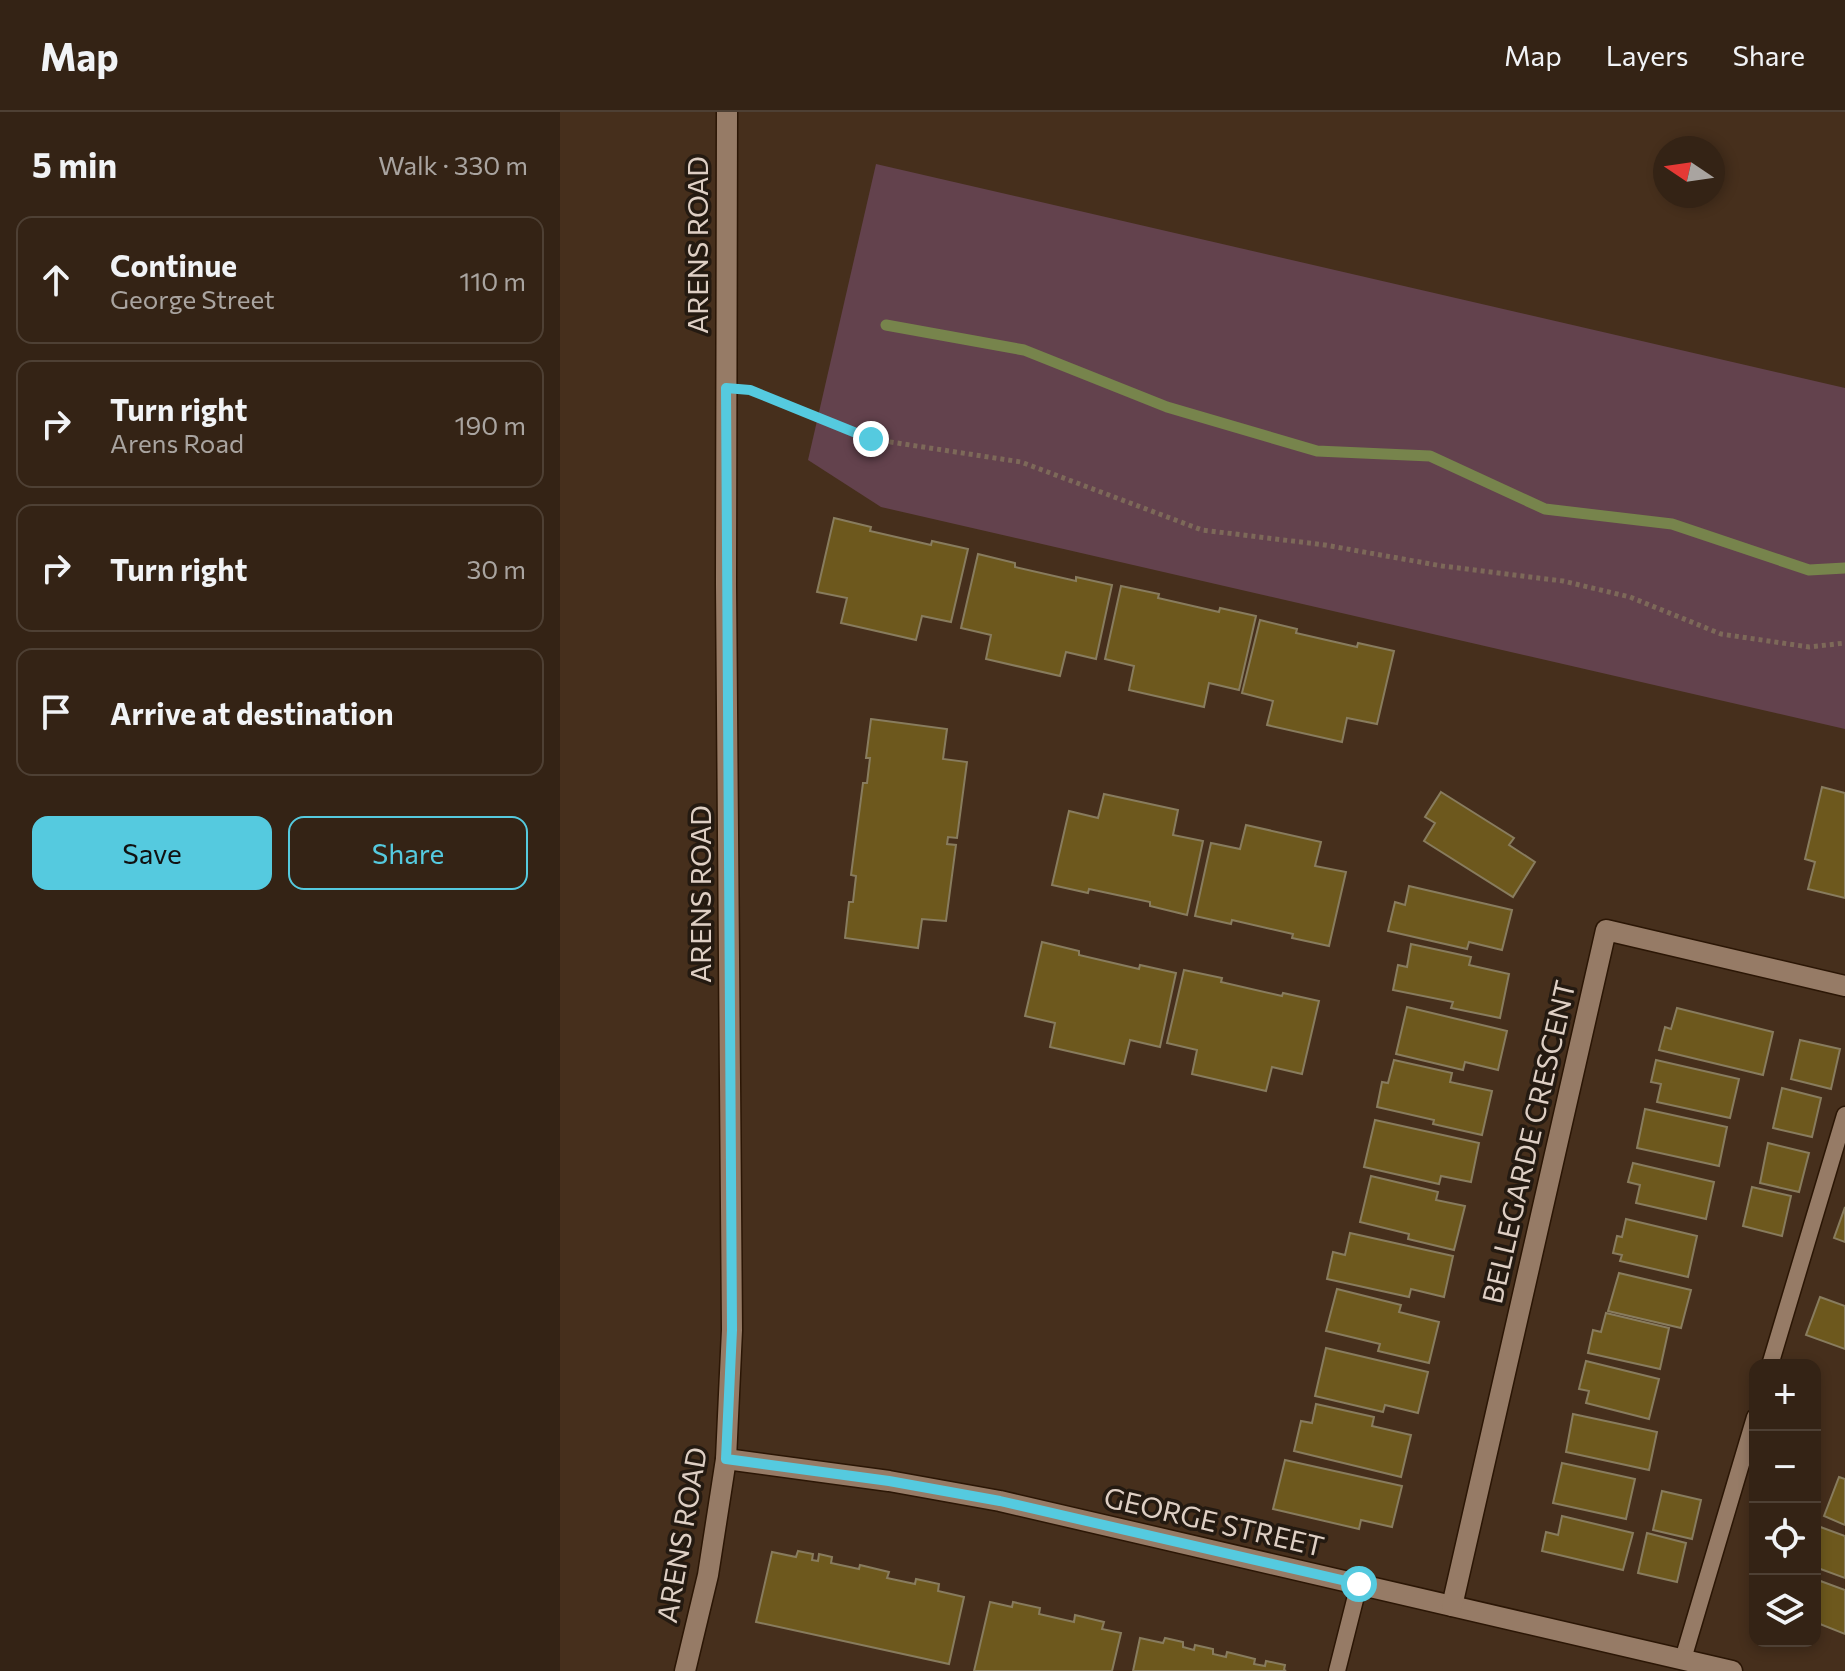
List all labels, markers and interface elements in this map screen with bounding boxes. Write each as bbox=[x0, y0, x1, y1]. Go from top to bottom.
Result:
text: Map bbox=[40, 32, 119, 79]
text: Map bbox=[1504, 38, 1562, 72]
text: Layers bbox=[1606, 38, 1688, 72]
text: Share bbox=[1732, 38, 1805, 72]
north arrow bbox=[1653, 136, 1725, 208]
text: 5 min bbox=[32, 143, 117, 185]
text: Walk · 330 m bbox=[378, 149, 528, 180]
street label: ARENS ROAD bbox=[680, 156, 714, 334]
text: Continue bbox=[110, 246, 237, 283]
icon: ahead bbox=[34, 258, 78, 302]
text: 110 m bbox=[459, 265, 526, 296]
text: George Street bbox=[110, 283, 275, 314]
text: Turn right bbox=[110, 390, 247, 427]
icon: right bbox=[34, 402, 78, 446]
text: 190 m bbox=[454, 409, 526, 440]
route end bbox=[853, 421, 889, 457]
text: Arens Road bbox=[110, 427, 244, 458]
icon: right bbox=[34, 546, 78, 590]
text: Turn right bbox=[110, 550, 247, 587]
text: 30 m bbox=[467, 553, 526, 584]
icon: arrive bbox=[34, 690, 78, 734]
text: Arrive at destination bbox=[110, 694, 394, 731]
street label: ARENS ROAD bbox=[683, 805, 717, 983]
button: Save bbox=[32, 816, 272, 890]
button: Share bbox=[288, 816, 528, 890]
street label: BELLEGARDE CRESCENT bbox=[1474, 977, 1582, 1307]
map controls bbox=[1749, 1359, 1821, 1647]
button: + bbox=[1749, 1359, 1821, 1431]
button: − bbox=[1749, 1431, 1821, 1503]
street label: ARENS ROAD bbox=[649, 1444, 713, 1625]
street label: GEORGE STREET bbox=[1101, 1479, 1328, 1563]
button: locate bbox=[1749, 1503, 1821, 1575]
route start bbox=[1341, 1566, 1377, 1602]
button: layers bbox=[1749, 1575, 1821, 1647]

